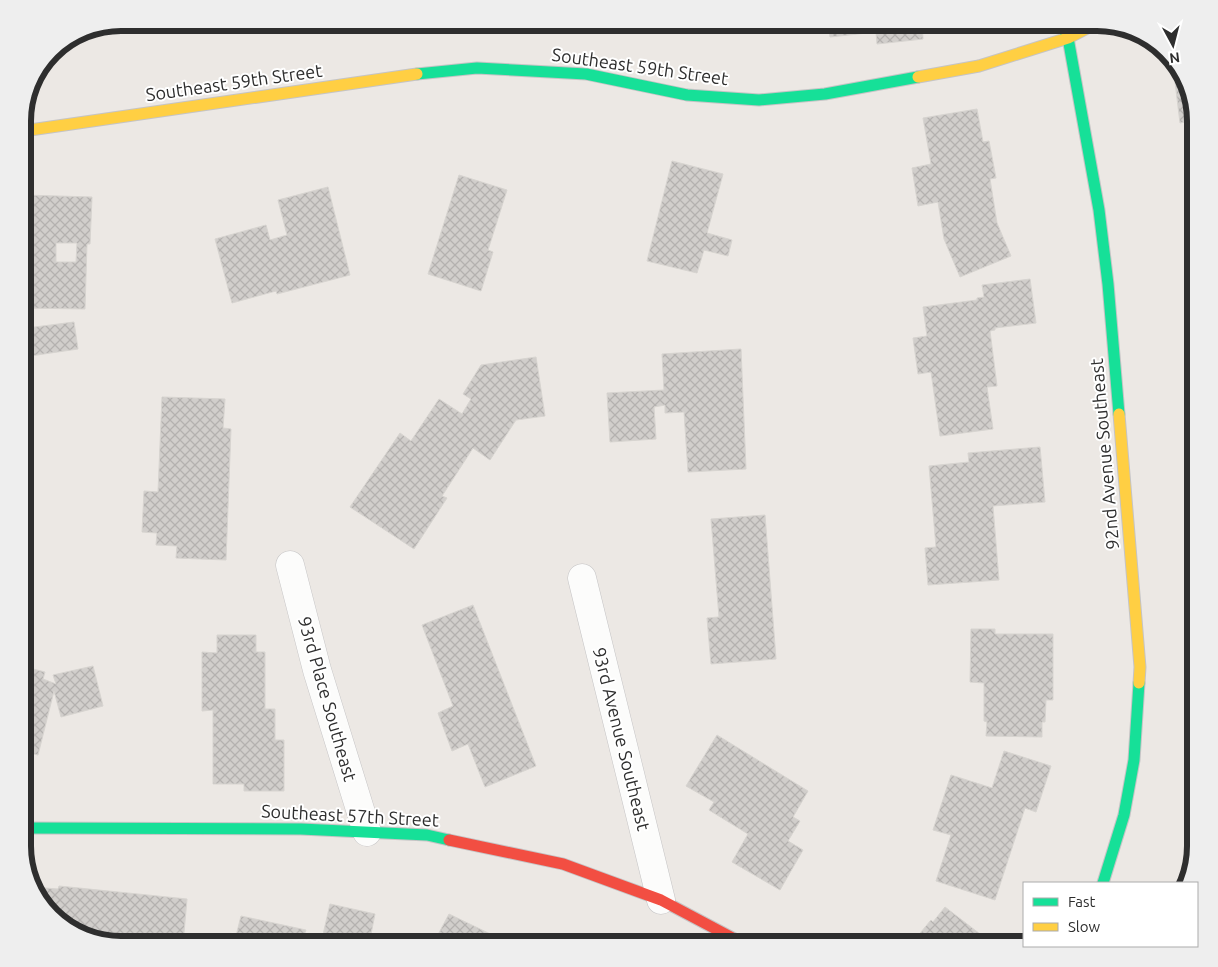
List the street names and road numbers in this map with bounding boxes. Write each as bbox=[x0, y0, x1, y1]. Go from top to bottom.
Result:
street label: Southeast 59th Street bbox=[551, 44, 730, 88]
street label: Southeast 59th Street bbox=[144, 60, 323, 104]
street label: 92nd Avenue Southeast bbox=[1086, 358, 1122, 550]
street label: 93rd Place Southeast bbox=[295, 614, 361, 783]
street label: 93rd Avenue Southeast bbox=[590, 645, 654, 832]
street label: Southeast 57th Street bbox=[261, 800, 439, 830]

